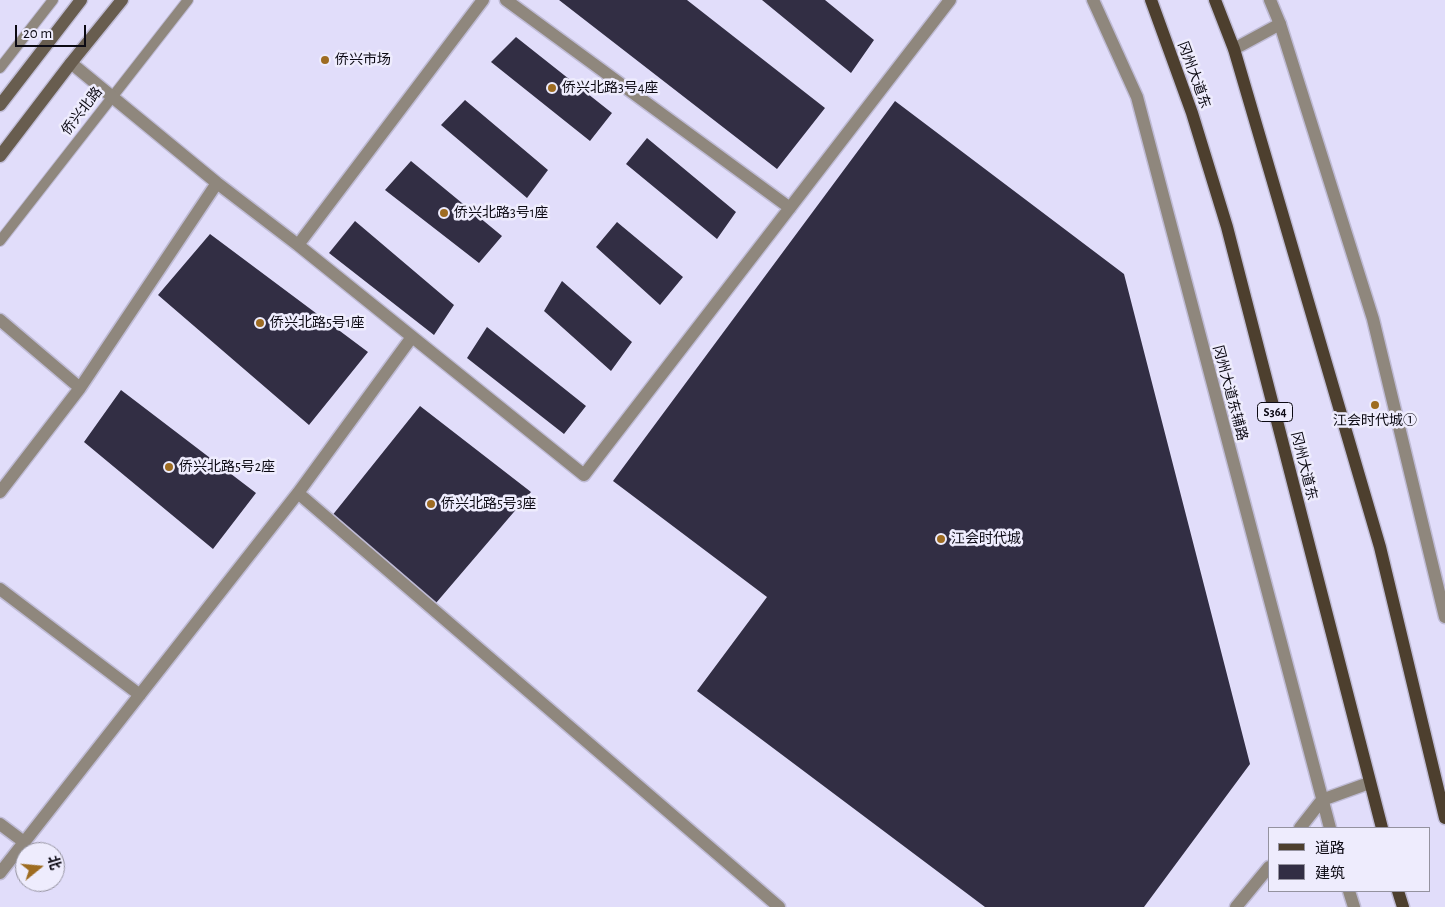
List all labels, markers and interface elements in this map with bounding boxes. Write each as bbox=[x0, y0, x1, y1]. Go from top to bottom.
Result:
scale bar bbox=[18, 15, 89, 47]
text: 20 m bbox=[23, 26, 52, 41]
street label: 冈州大道东 bbox=[1174, 39, 1214, 111]
place label: 侨兴市场 bbox=[335, 52, 391, 68]
marker: 侨兴市场 bbox=[319, 54, 331, 66]
place label: 侨兴北路3号4座 bbox=[562, 80, 659, 96]
marker: 侨兴北路3号4座 bbox=[546, 82, 558, 94]
street label: 侨兴北路 bbox=[58, 84, 106, 138]
place label: 侨兴北路3号1座 bbox=[454, 205, 549, 221]
marker: 侨兴北路3号1座 bbox=[438, 207, 450, 219]
place label: 侨兴北路5号1座 bbox=[270, 315, 365, 331]
marker: 侨兴北路5号1座 bbox=[254, 317, 266, 329]
street label: 冈州大道东辅路 bbox=[1209, 343, 1251, 443]
marker: 江会时代城① bbox=[1369, 399, 1381, 411]
road number: S364 bbox=[1258, 402, 1292, 422]
place label: 江会时代城① bbox=[1333, 413, 1417, 429]
street label: 冈州大道东 bbox=[1287, 430, 1321, 502]
place label: 侨兴北路5号2座 bbox=[179, 459, 275, 475]
marker: 侨兴北路5号2座 bbox=[163, 461, 175, 473]
place label: 侨兴北路5号3座 bbox=[441, 496, 537, 512]
marker: 侨兴北路5号3座 bbox=[425, 498, 437, 510]
place label: 江会时代城 bbox=[951, 531, 1021, 547]
marker: 江会时代城 bbox=[935, 533, 947, 545]
legend bbox=[1268, 827, 1430, 892]
text: 道路 bbox=[1315, 841, 1345, 856]
north arrow bbox=[15, 842, 65, 892]
text: 北 bbox=[45, 854, 62, 872]
text: 建筑 bbox=[1315, 866, 1345, 881]

